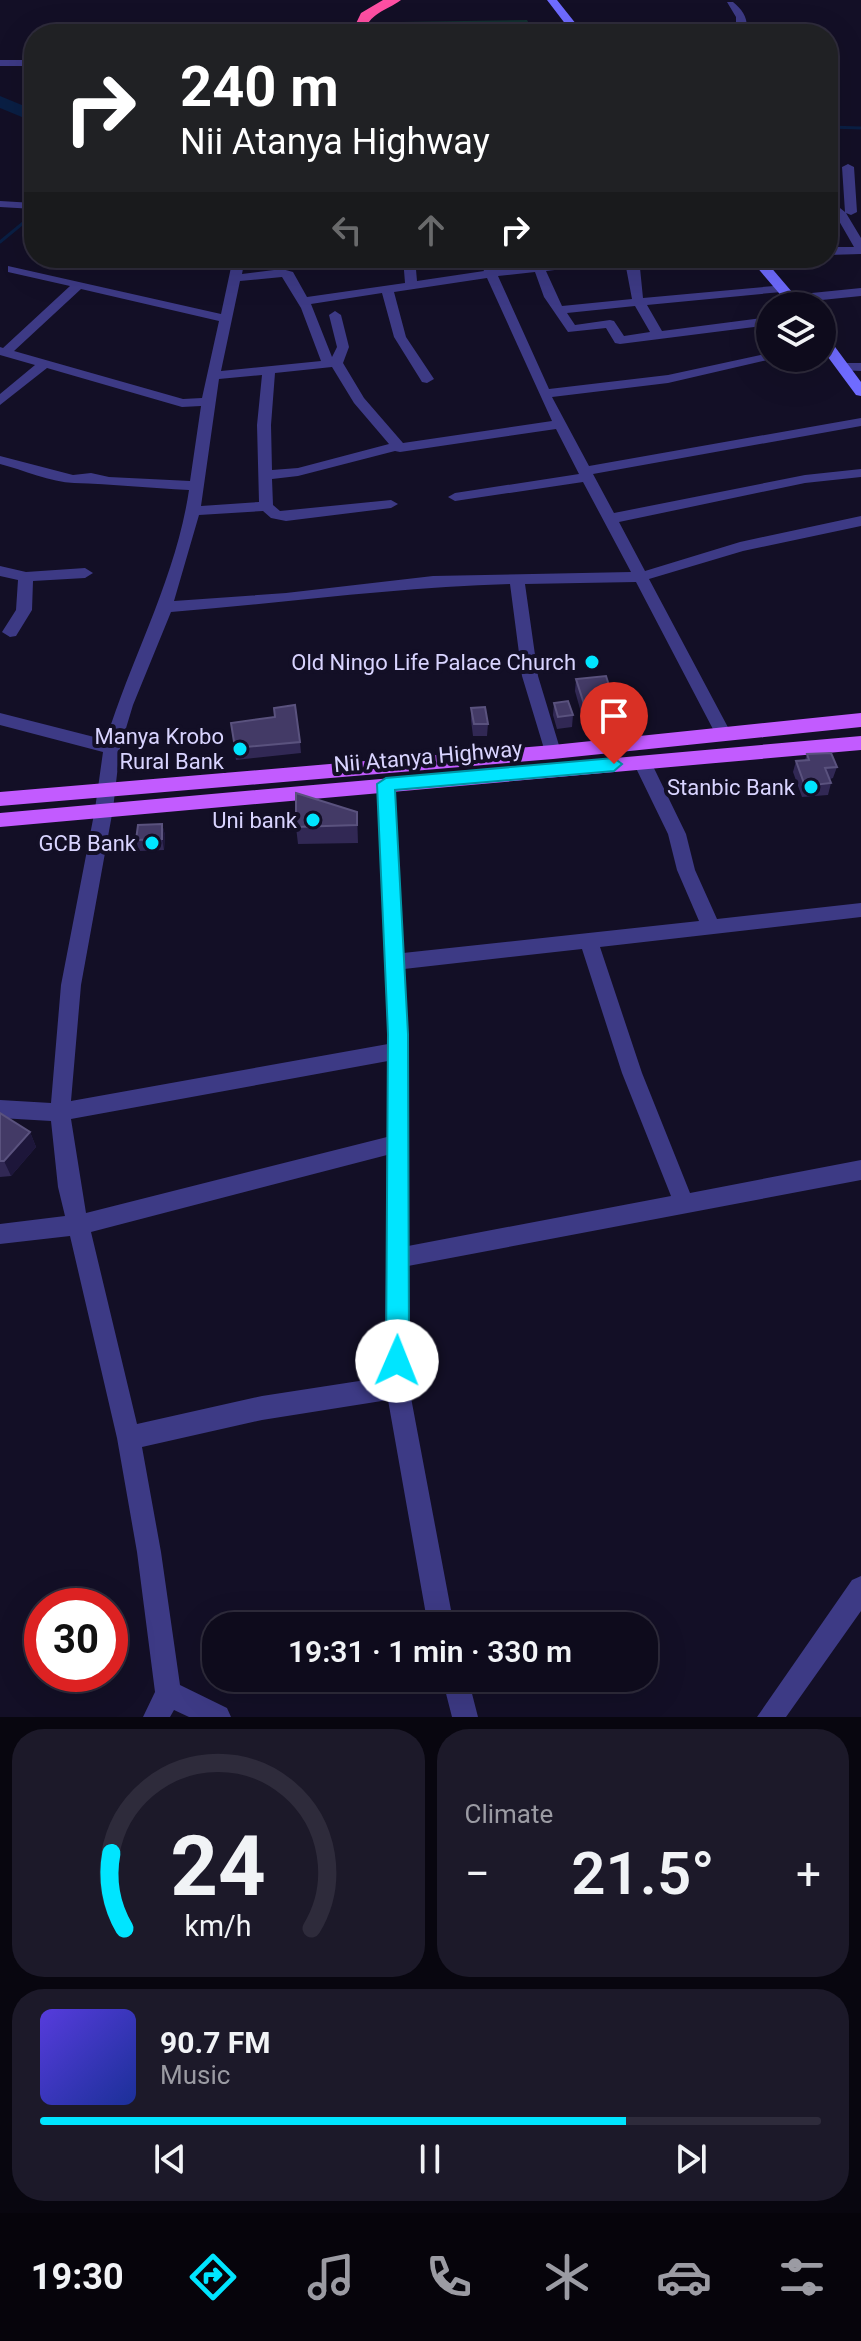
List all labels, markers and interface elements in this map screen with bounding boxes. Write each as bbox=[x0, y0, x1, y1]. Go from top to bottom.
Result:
text: 240 m bbox=[180, 54, 339, 120]
icon: right bbox=[48, 56, 152, 160]
text: Nii Atanya Highway bbox=[180, 121, 490, 163]
icon: left bbox=[325, 208, 369, 252]
icon: ahead bbox=[409, 208, 453, 252]
icon: right bbox=[493, 208, 537, 252]
map controls bbox=[756, 292, 836, 372]
button: layers bbox=[756, 292, 836, 372]
place label: Old Ningo Life Palace Church bbox=[291, 650, 576, 675]
marker: Old Ningo Life Palace Church bbox=[583, 653, 601, 671]
pin bbox=[580, 682, 648, 764]
icon: arrive bbox=[592, 694, 636, 738]
place label: Manya Krobo Rural Bank bbox=[95, 724, 225, 774]
street label: Nii Atanya Highway bbox=[333, 736, 524, 777]
marker: Manya Krobo Rural Bank bbox=[231, 740, 249, 758]
place label: Stanbic Bank bbox=[667, 775, 796, 800]
marker: Stanbic Bank bbox=[802, 778, 820, 796]
place label: Uni bank bbox=[212, 808, 298, 833]
marker: Uni bank bbox=[304, 811, 322, 829]
place label: GCB Bank bbox=[39, 831, 137, 856]
marker: GCB Bank bbox=[143, 834, 161, 852]
position arrow bbox=[355, 1319, 439, 1403]
speed limit sign: 30 bbox=[24, 1588, 128, 1692]
text: 19:31 · 1 min · 330 m bbox=[288, 1634, 572, 1669]
text: Climate bbox=[465, 1799, 553, 1829]
text: 24 bbox=[171, 1818, 266, 1915]
text: 21.5° bbox=[571, 1838, 714, 1909]
text: − bbox=[465, 1848, 490, 1900]
text: + bbox=[796, 1848, 821, 1900]
text: km/h bbox=[185, 1909, 252, 1943]
text: 90.7 FM bbox=[160, 2025, 271, 2060]
text: Music bbox=[160, 2060, 230, 2090]
icon: previous bbox=[148, 2137, 192, 2181]
icon: pause bbox=[408, 2137, 452, 2181]
icon: next bbox=[669, 2137, 713, 2181]
icon: directions bbox=[185, 2249, 241, 2305]
icon: music bbox=[303, 2249, 359, 2305]
icon: phone bbox=[421, 2249, 477, 2305]
icon: climate bbox=[539, 2249, 595, 2305]
icon: car bbox=[656, 2249, 712, 2305]
icon: filters bbox=[774, 2249, 830, 2305]
text: 19:30 bbox=[31, 2256, 124, 2298]

